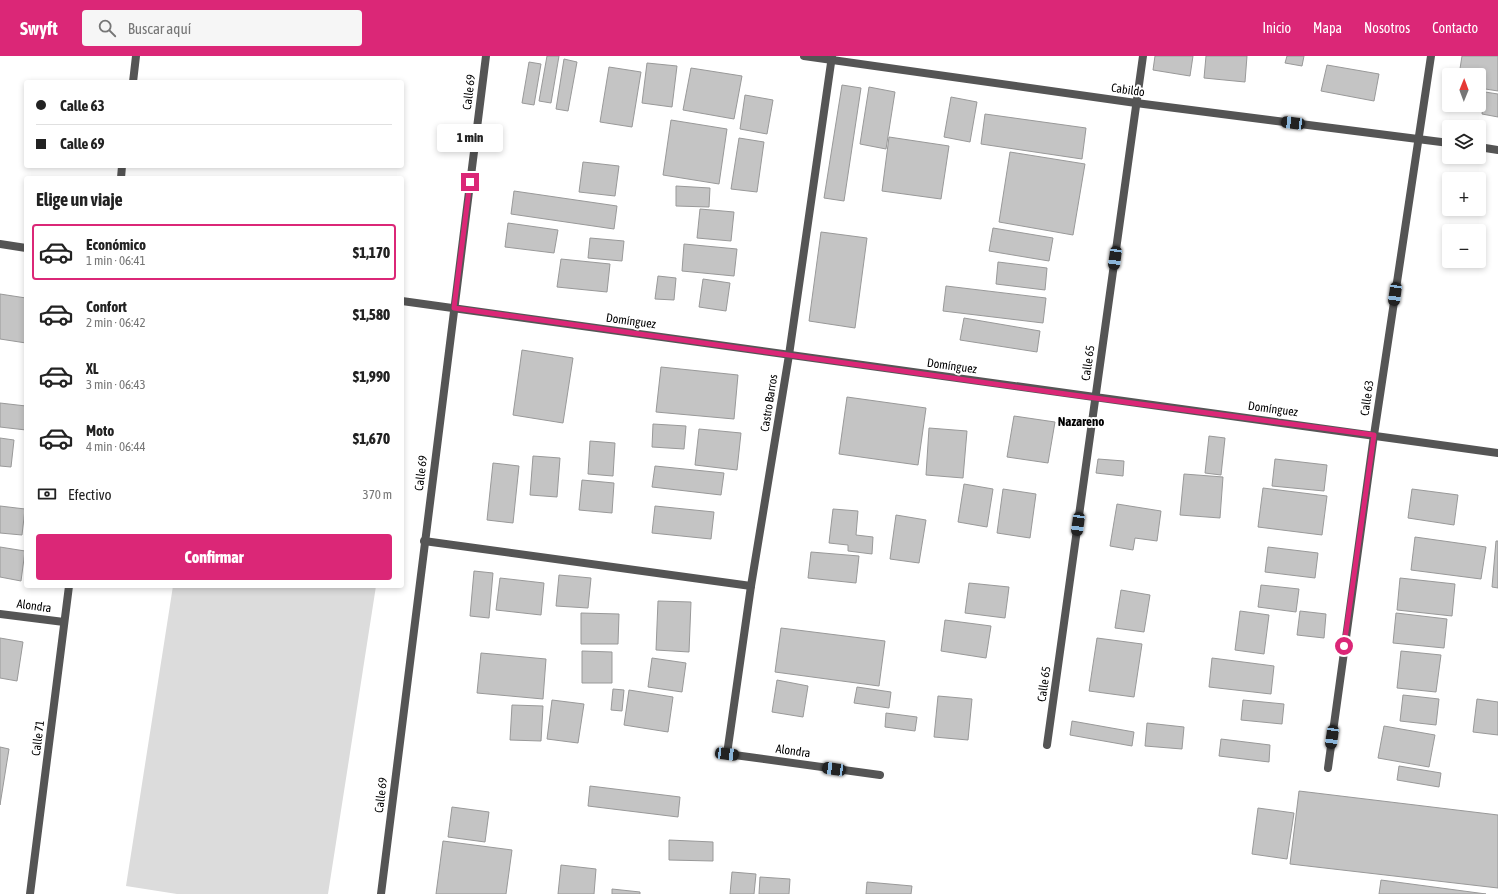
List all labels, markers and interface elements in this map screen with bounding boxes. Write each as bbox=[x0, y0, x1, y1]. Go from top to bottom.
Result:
search box bbox=[82, 10, 362, 46]
text: Swyft bbox=[20, 17, 58, 39]
icon: search bbox=[96, 17, 118, 39]
text: Buscar aquí bbox=[128, 20, 191, 37]
text: Inicio bbox=[1262, 20, 1291, 36]
text: Mapa bbox=[1313, 20, 1342, 36]
text: Nosotros bbox=[1364, 20, 1410, 36]
text: Contacto bbox=[1432, 20, 1478, 36]
north arrow bbox=[1442, 68, 1486, 112]
map controls bbox=[1442, 68, 1486, 268]
street label: Calle 69 bbox=[460, 73, 478, 111]
street label: Cabildo bbox=[1110, 81, 1146, 99]
text: Calle 63 bbox=[60, 97, 105, 114]
car bbox=[1280, 116, 1306, 130]
button: layers bbox=[1442, 120, 1486, 164]
callout: 1 min bbox=[437, 124, 503, 152]
text: 1 min bbox=[457, 130, 483, 145]
text: Calle 69 bbox=[60, 135, 105, 152]
button: + bbox=[1442, 172, 1486, 216]
route end bbox=[461, 173, 479, 191]
text: Elige un viaje bbox=[36, 189, 123, 210]
button: − bbox=[1442, 224, 1486, 268]
icon: car bbox=[38, 234, 74, 270]
text: Económico bbox=[86, 236, 146, 253]
text: $1,170 bbox=[353, 244, 390, 261]
car bbox=[1107, 245, 1123, 271]
text: 1 min · 06:41 bbox=[86, 253, 146, 268]
car bbox=[1387, 281, 1403, 307]
icon: car bbox=[38, 296, 74, 332]
text: Confort bbox=[86, 298, 127, 315]
text: $1,580 bbox=[353, 306, 390, 323]
street label: Domínguez bbox=[605, 311, 658, 332]
text: 2 min · 06:42 bbox=[86, 315, 146, 330]
street label: Calle 65 bbox=[1079, 344, 1097, 382]
street label: Domínguez bbox=[926, 356, 979, 377]
icon: car bbox=[38, 358, 74, 394]
text: XL bbox=[86, 360, 99, 377]
text: $1,990 bbox=[353, 368, 390, 385]
street label: Castro Barros bbox=[758, 373, 780, 433]
text: 3 min · 06:43 bbox=[86, 377, 146, 392]
street label: Calle 63 bbox=[1358, 379, 1376, 417]
street label: Domínguez bbox=[1247, 399, 1300, 420]
district label: Nazareno bbox=[1058, 414, 1104, 429]
icon: car bbox=[38, 420, 74, 456]
text: Moto bbox=[86, 422, 114, 439]
text: $1,670 bbox=[353, 430, 390, 447]
text: 4 min · 06:44 bbox=[86, 439, 146, 454]
street label: Calle 69 bbox=[412, 454, 430, 492]
icon: cash bbox=[36, 483, 58, 505]
text: Efectivo bbox=[68, 486, 112, 503]
text: 370 m bbox=[363, 487, 392, 502]
car bbox=[1070, 511, 1086, 537]
button: Confirmar bbox=[36, 534, 392, 580]
street label: Alondra bbox=[16, 597, 52, 615]
route start bbox=[1335, 637, 1353, 655]
street label: Calle 65 bbox=[1035, 665, 1053, 703]
street label: Calle 71 bbox=[29, 719, 47, 757]
car bbox=[1324, 724, 1340, 750]
street label: Alondra bbox=[775, 742, 811, 760]
car bbox=[714, 747, 740, 761]
car bbox=[821, 761, 847, 777]
street label: Calle 69 bbox=[372, 776, 390, 814]

